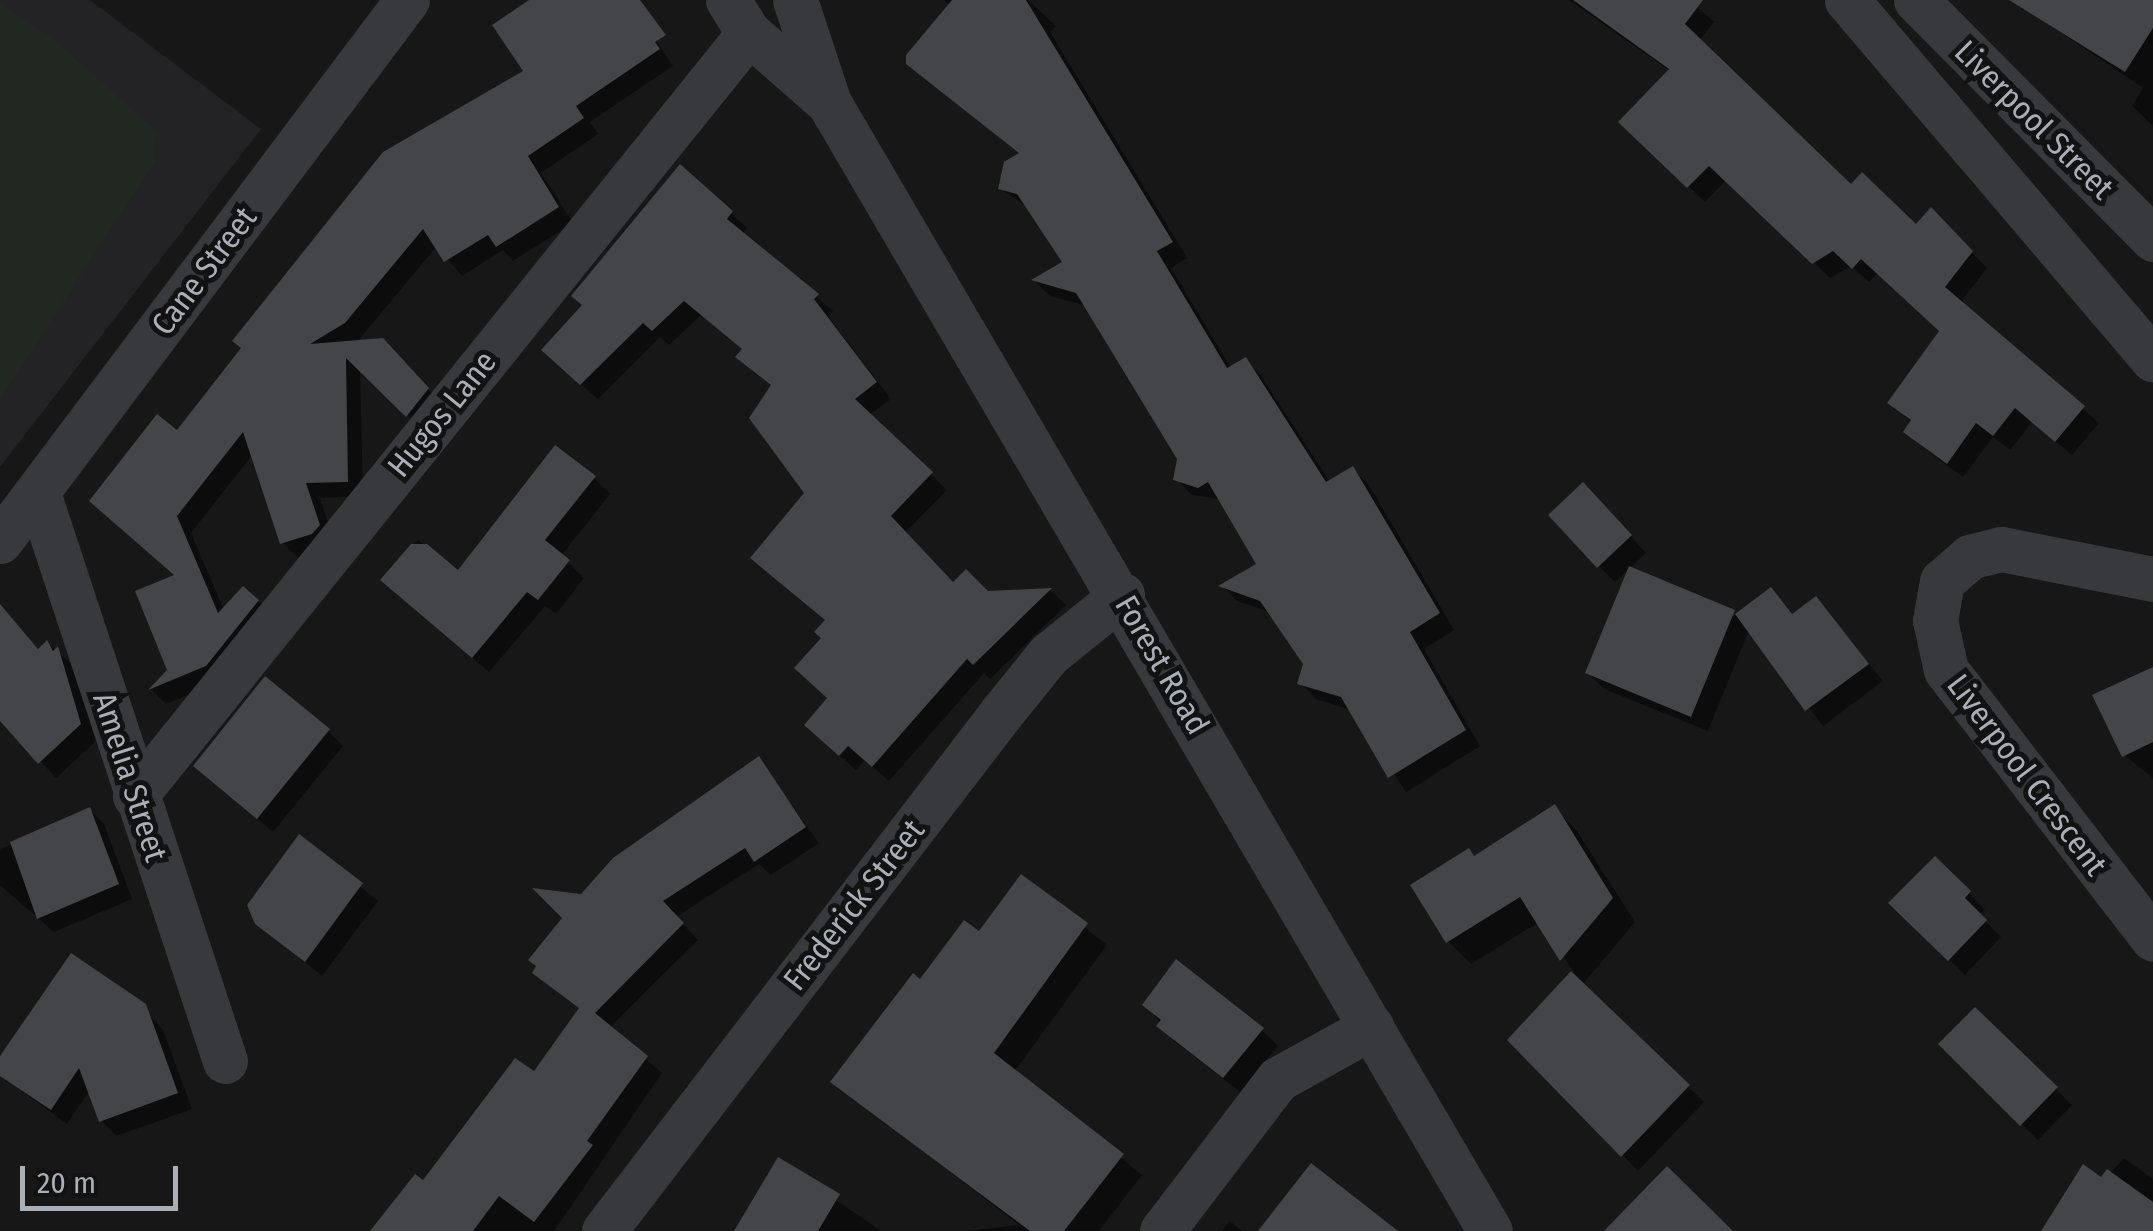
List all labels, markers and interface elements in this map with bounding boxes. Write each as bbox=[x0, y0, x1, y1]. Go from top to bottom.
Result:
street label: Liverpool Street bbox=[1947, 33, 2121, 207]
street label: Cane Street bbox=[143, 199, 265, 343]
street label: Hugos Lane bbox=[380, 343, 504, 485]
street label: Forest Road bbox=[1107, 589, 1217, 741]
street label: Liverpool Crescent bbox=[1939, 667, 2115, 883]
street label: Amelia Street bbox=[85, 688, 175, 866]
street label: Frederick Street bbox=[775, 812, 933, 998]
scale bar bbox=[25, 1146, 182, 1208]
text: 20 m bbox=[37, 1165, 96, 1201]

